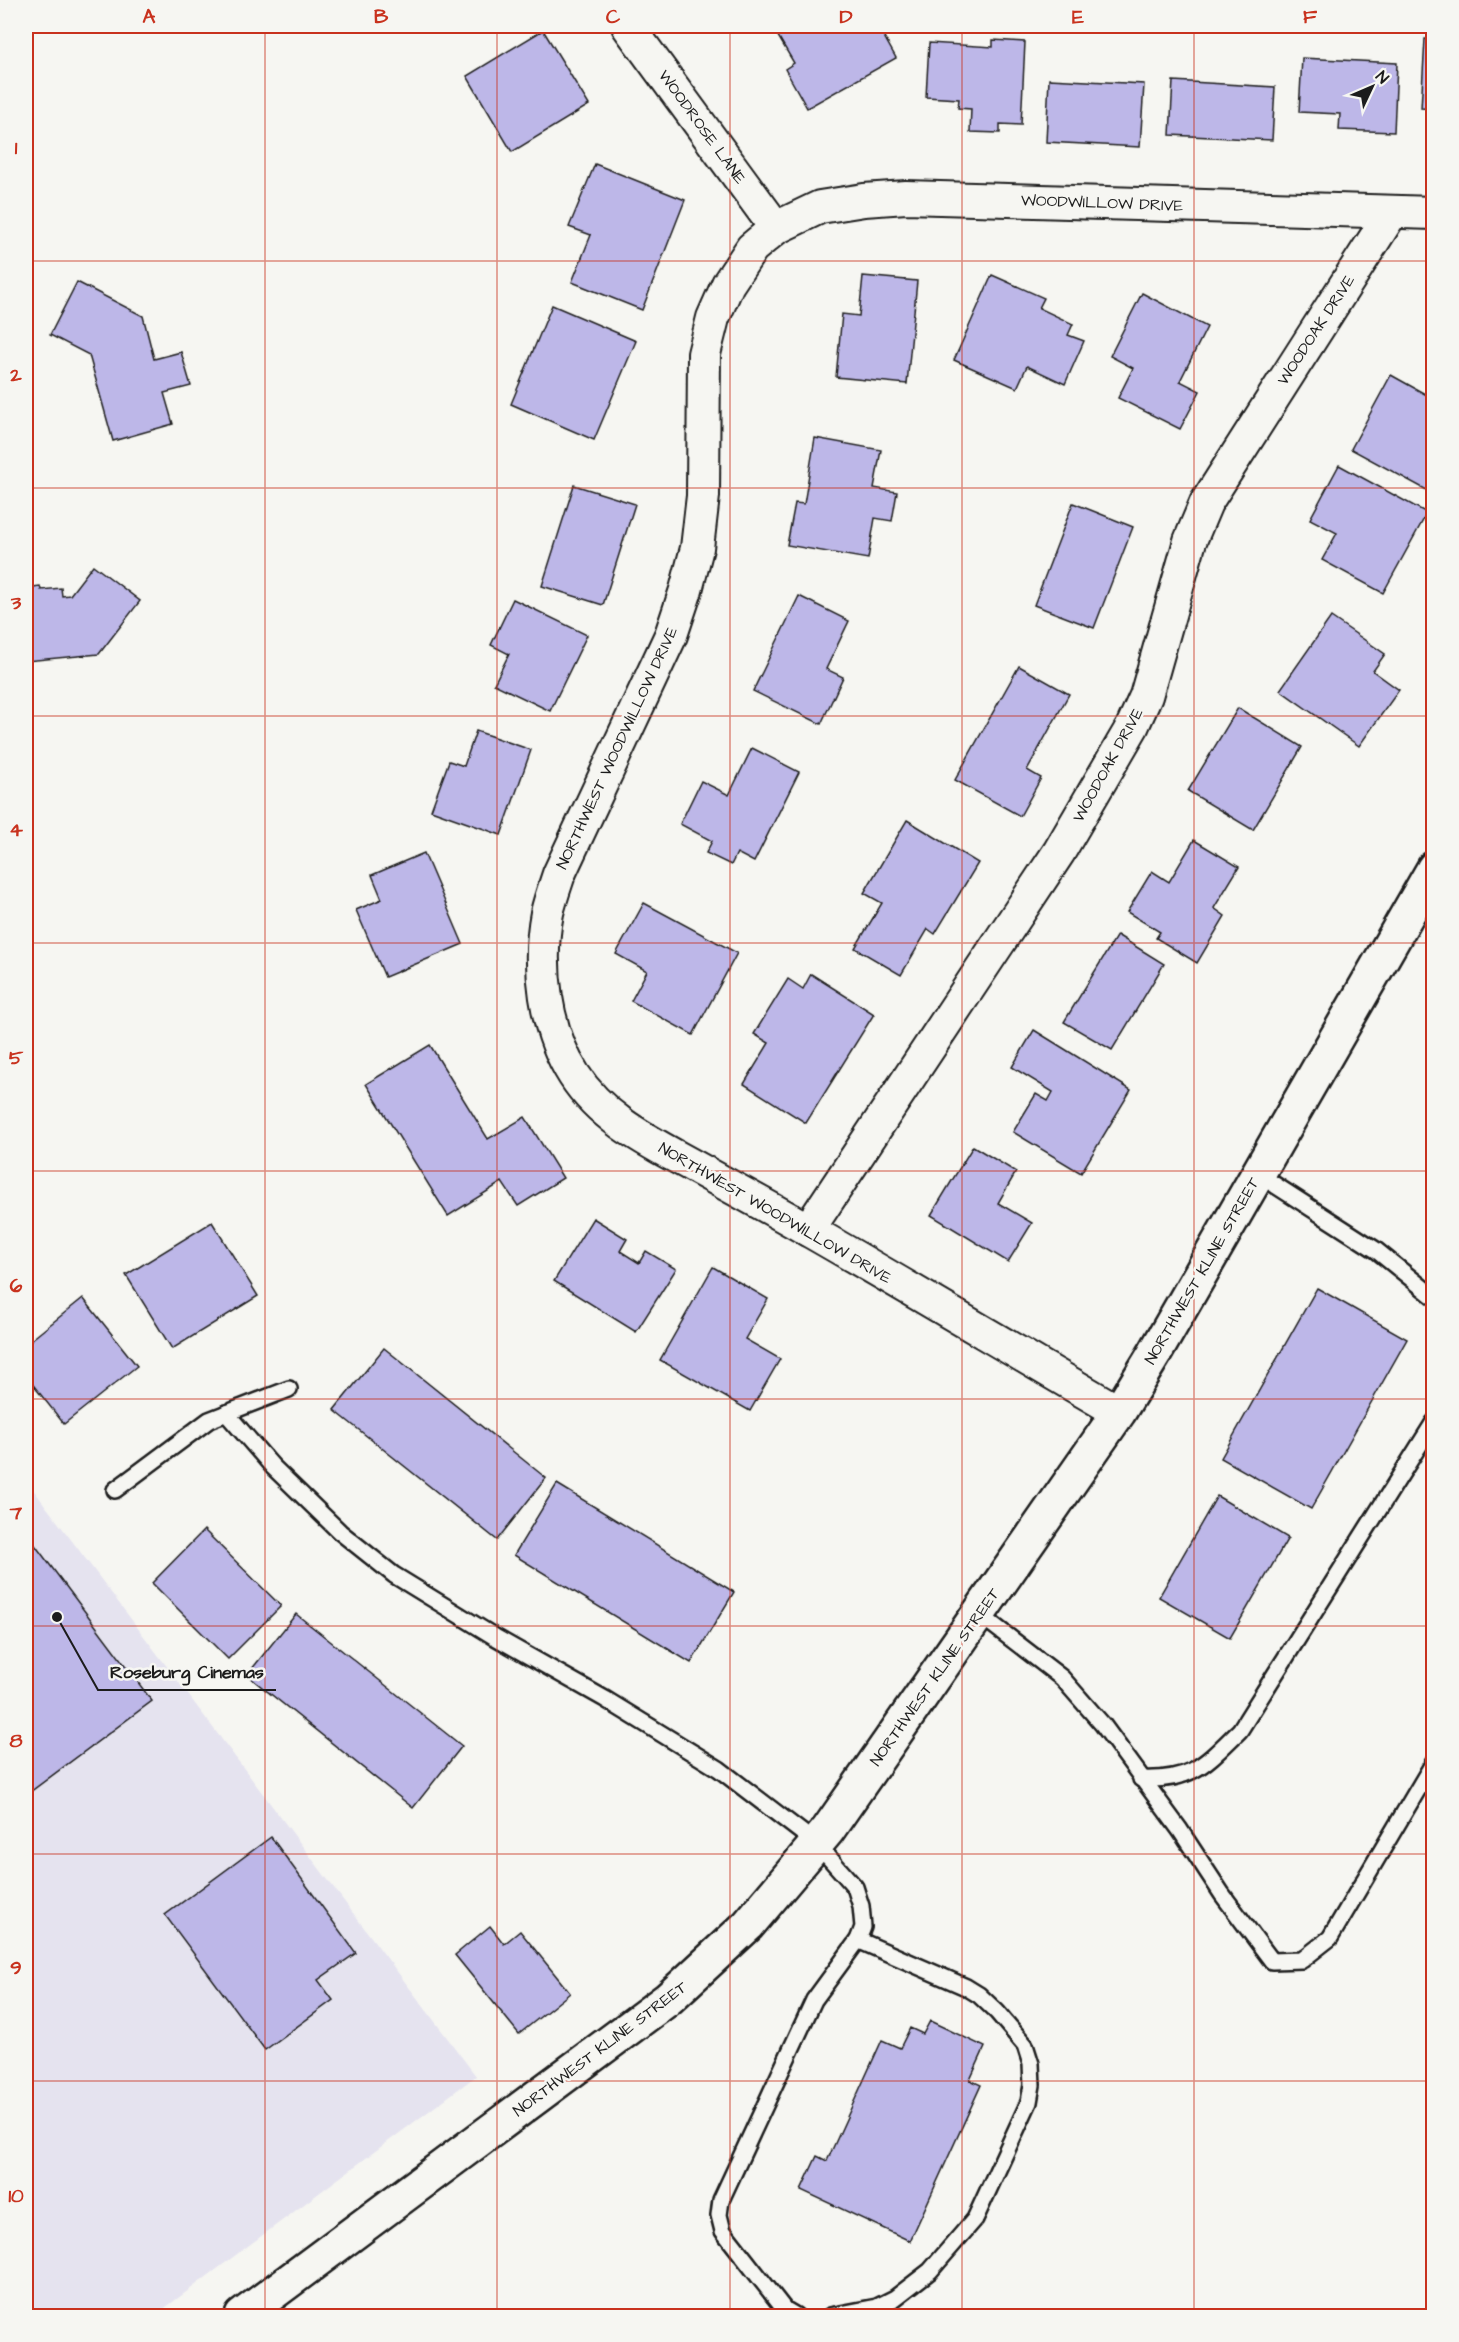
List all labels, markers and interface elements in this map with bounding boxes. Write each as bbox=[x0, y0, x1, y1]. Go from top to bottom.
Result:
text: A bbox=[143, 3, 156, 31]
text: B bbox=[374, 3, 389, 31]
text: C bbox=[606, 3, 621, 31]
text: D bbox=[840, 3, 853, 31]
text: E bbox=[1072, 3, 1084, 31]
text: F bbox=[1303, 3, 1318, 31]
north arrow bbox=[1342, 57, 1402, 117]
street label: WOODROSE LANE bbox=[653, 66, 751, 189]
text: N bbox=[1371, 66, 1393, 89]
text: 1 bbox=[15, 134, 18, 162]
street label: WOODWILLOW DRIVE bbox=[1020, 189, 1184, 217]
street label: WOODOAK DRIVE bbox=[1272, 270, 1360, 390]
text: 2 bbox=[9, 361, 22, 389]
text: 3 bbox=[10, 589, 22, 617]
street label: NORTHWEST WOODWILLOW DRIVE bbox=[551, 623, 683, 873]
street label: WOODOAK DRIVE bbox=[1067, 703, 1149, 826]
text: 4 bbox=[9, 816, 23, 844]
text: 5 bbox=[9, 1044, 24, 1072]
street label: NORTHWEST WOODWILLOW DRIVE bbox=[655, 1137, 896, 1289]
street label: NORTHWEST KLINE STREET bbox=[1139, 1173, 1265, 1369]
text: 6 bbox=[10, 1272, 23, 1300]
text: 7 bbox=[9, 1499, 23, 1527]
street label: NORTHWEST KLINE STREET bbox=[865, 1584, 1005, 1770]
callout: Roseburg Cinemas bbox=[98, 1654, 276, 1690]
text: Roseburg Cinemas bbox=[110, 1660, 264, 1686]
text: 8 bbox=[10, 1727, 23, 1755]
text: 9 bbox=[10, 1954, 22, 1982]
street label: NORTHWEST KLINE STREET bbox=[508, 1976, 692, 2122]
text: 10 bbox=[8, 2182, 24, 2210]

